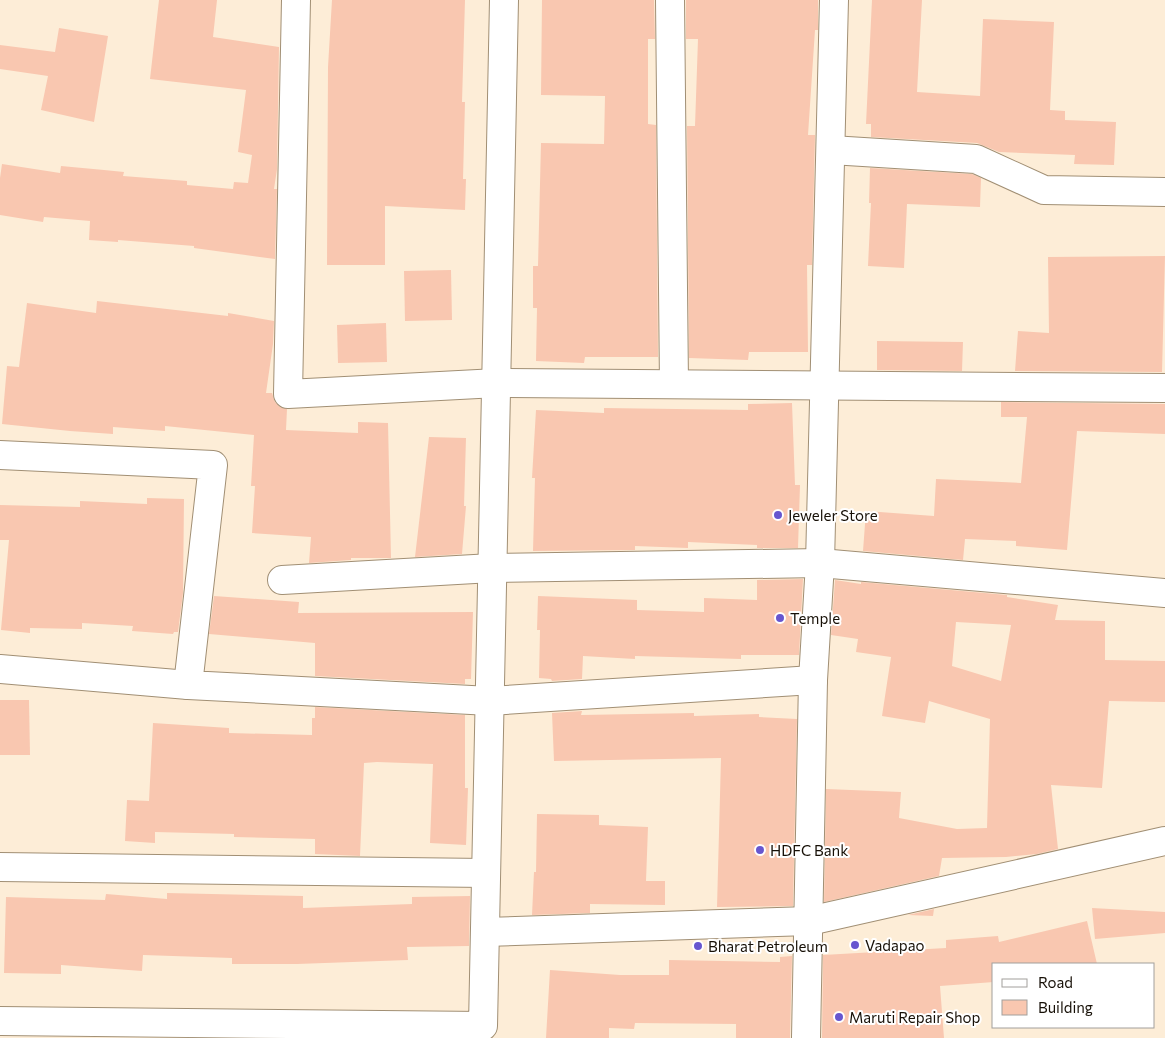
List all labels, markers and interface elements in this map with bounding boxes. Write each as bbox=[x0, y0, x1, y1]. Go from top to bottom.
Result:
place label: Jeweler Store bbox=[788, 506, 878, 524]
marker: Jeweler Store bbox=[772, 509, 784, 521]
place label: Temple bbox=[790, 609, 840, 627]
marker: Temple bbox=[774, 612, 786, 624]
place label: HDFC Bank bbox=[770, 841, 848, 859]
marker: HDFC Bank bbox=[754, 844, 766, 856]
place label: Vadapao bbox=[865, 936, 925, 954]
place label: Bharat Petroleum bbox=[708, 937, 828, 955]
marker: Vadapao bbox=[849, 939, 861, 951]
marker: Bharat Petroleum bbox=[692, 940, 704, 952]
legend bbox=[992, 963, 1155, 1028]
text: Road bbox=[1038, 973, 1073, 991]
text: Building bbox=[1038, 998, 1093, 1016]
place label: Maruti Repair Shop bbox=[849, 1008, 981, 1026]
marker: Maruti Repair Shop bbox=[833, 1011, 845, 1023]

